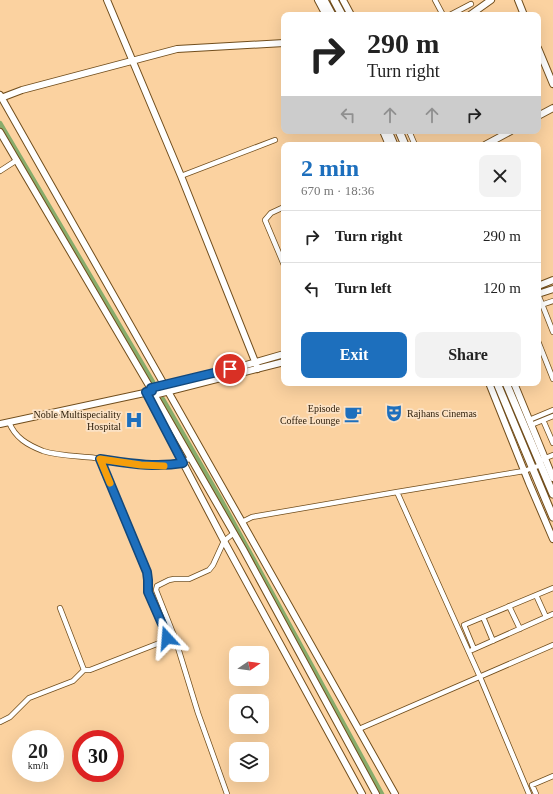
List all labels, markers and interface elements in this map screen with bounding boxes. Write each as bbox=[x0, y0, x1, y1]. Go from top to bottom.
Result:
icon: right bbox=[301, 28, 353, 80]
text: 290 m bbox=[367, 28, 439, 59]
text: Turn right bbox=[367, 61, 440, 81]
icon: left bbox=[337, 104, 359, 126]
icon: ahead bbox=[379, 104, 401, 126]
icon: ahead bbox=[421, 104, 443, 126]
icon: right bbox=[463, 104, 485, 126]
text: 2 min bbox=[301, 155, 359, 181]
button: close bbox=[479, 155, 521, 197]
text: 670 m · 18:36 bbox=[301, 183, 374, 198]
icon: right bbox=[301, 226, 323, 248]
text: Turn right bbox=[335, 228, 402, 244]
text: 290 m bbox=[483, 228, 521, 244]
icon: left bbox=[301, 278, 323, 300]
text: Turn left bbox=[335, 280, 392, 296]
text: 120 m bbox=[483, 280, 521, 296]
button: Exit bbox=[301, 332, 407, 378]
button: Share bbox=[415, 332, 521, 378]
pin bbox=[213, 352, 247, 386]
icon: arrive bbox=[219, 358, 241, 380]
place label: Episode Coffee Lounge bbox=[280, 403, 341, 426]
theatre icon: Rajhans Cinemas bbox=[384, 403, 404, 423]
cafe icon: Episode Coffee Lounge bbox=[343, 404, 363, 424]
place label: Rajhans Cinemas bbox=[407, 408, 477, 419]
place label: Noble Multispeciality Hospital bbox=[34, 409, 121, 432]
hospital icon: Noble Multispeciality Hospital bbox=[124, 410, 144, 430]
position arrow bbox=[146, 617, 188, 659]
north arrow bbox=[229, 646, 269, 686]
map controls bbox=[229, 646, 269, 782]
button: search bbox=[229, 694, 269, 734]
speed limit sign: 30 bbox=[72, 730, 124, 782]
text: 20 bbox=[28, 740, 48, 762]
button: layers bbox=[229, 742, 269, 782]
text: km/h bbox=[28, 760, 48, 771]

